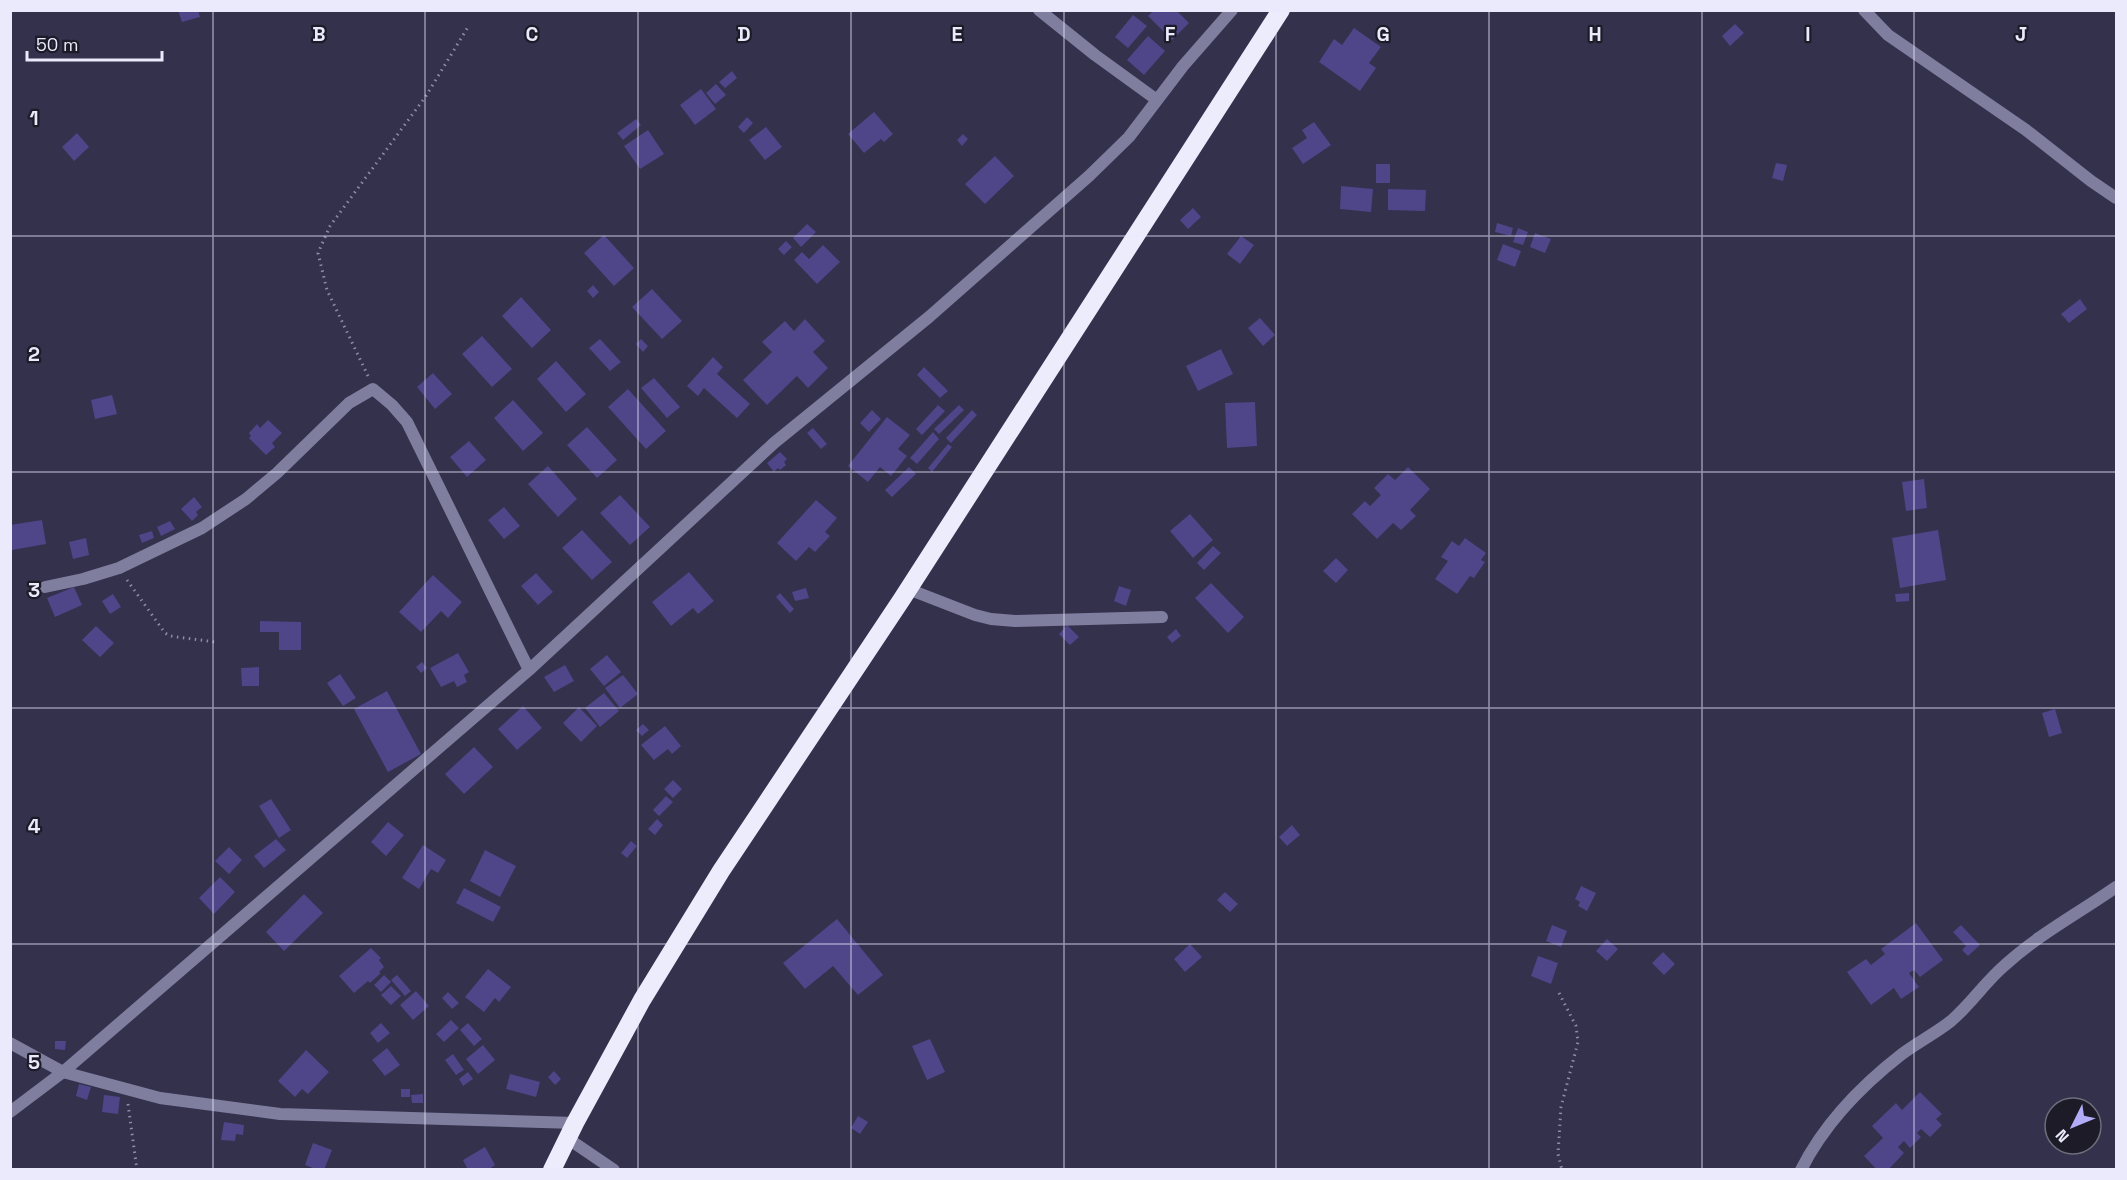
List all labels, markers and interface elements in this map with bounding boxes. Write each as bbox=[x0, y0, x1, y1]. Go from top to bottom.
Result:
text: B bbox=[312, 21, 326, 47]
text: C bbox=[526, 21, 539, 47]
text: D bbox=[737, 21, 751, 47]
text: E bbox=[951, 21, 963, 47]
text: F bbox=[1165, 21, 1176, 47]
text: G bbox=[1376, 21, 1390, 47]
text: H bbox=[1588, 21, 1602, 47]
text: I bbox=[1805, 21, 1811, 47]
text: J bbox=[2015, 21, 2027, 47]
scale bar bbox=[27, 24, 162, 62]
text: 50 m bbox=[36, 33, 78, 56]
text: 1 bbox=[29, 105, 39, 131]
text: 2 bbox=[28, 341, 40, 367]
text: 3 bbox=[28, 577, 40, 603]
text: 4 bbox=[28, 813, 41, 839]
text: 5 bbox=[28, 1049, 40, 1075]
north arrow bbox=[2043, 1096, 2103, 1156]
text: N bbox=[2051, 1125, 2074, 1147]

